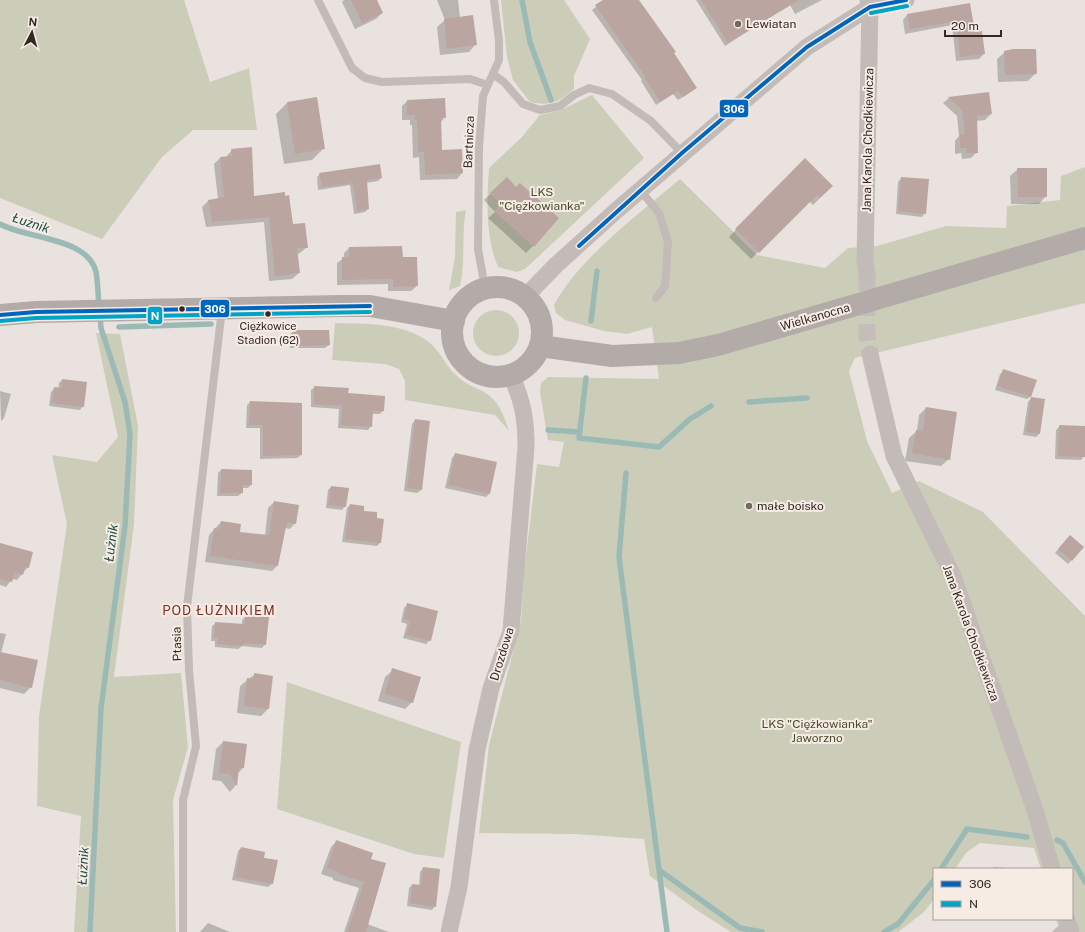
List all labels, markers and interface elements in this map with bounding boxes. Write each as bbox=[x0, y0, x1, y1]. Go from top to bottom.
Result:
north arrow bbox=[12, 12, 52, 52]
scale bar bbox=[945, 12, 1001, 38]
text: N bbox=[28, 16, 38, 28]
place label: Lewiatan bbox=[746, 17, 796, 31]
marker: Lewiatan bbox=[733, 19, 743, 29]
text: 20 m bbox=[951, 19, 979, 33]
street label: Jana Karola Chodkiewicza bbox=[860, 68, 876, 212]
line badge: 306 bbox=[719, 99, 749, 118]
text: 306 bbox=[723, 103, 745, 115]
street label: Bartnicza bbox=[461, 115, 477, 169]
park label: LKS "Ciężkowianka" bbox=[499, 185, 585, 213]
water label: Łużnik bbox=[10, 210, 52, 236]
line badge: 306 bbox=[200, 299, 230, 318]
street label: Wielkanocna bbox=[779, 300, 851, 334]
text: 306 bbox=[204, 303, 226, 315]
unlabelled marker bbox=[177, 304, 187, 314]
line badge: N bbox=[147, 306, 163, 325]
marker: Ciężkowice Stadion (62) bbox=[263, 309, 273, 319]
text: N bbox=[151, 310, 159, 322]
place label: Ciężkowice Stadion (62) bbox=[237, 320, 299, 346]
place label: małe boisko bbox=[757, 499, 824, 513]
marker: małe boisko bbox=[744, 501, 754, 511]
water label: Łużnik bbox=[101, 523, 121, 563]
street label: Jana Karola Chodkiewicza bbox=[940, 563, 1002, 703]
district label: POD ŁUŻNIKIEM bbox=[162, 603, 276, 618]
street label: Ptasia bbox=[169, 626, 185, 662]
street label: Drozdowa bbox=[487, 626, 517, 682]
park label: LKS "Ciężkowianka" Jaworzno bbox=[761, 717, 873, 745]
water label: Łużnik bbox=[75, 846, 91, 886]
legend bbox=[933, 868, 1073, 920]
text: 306 bbox=[969, 877, 991, 891]
text: N bbox=[969, 897, 978, 911]

